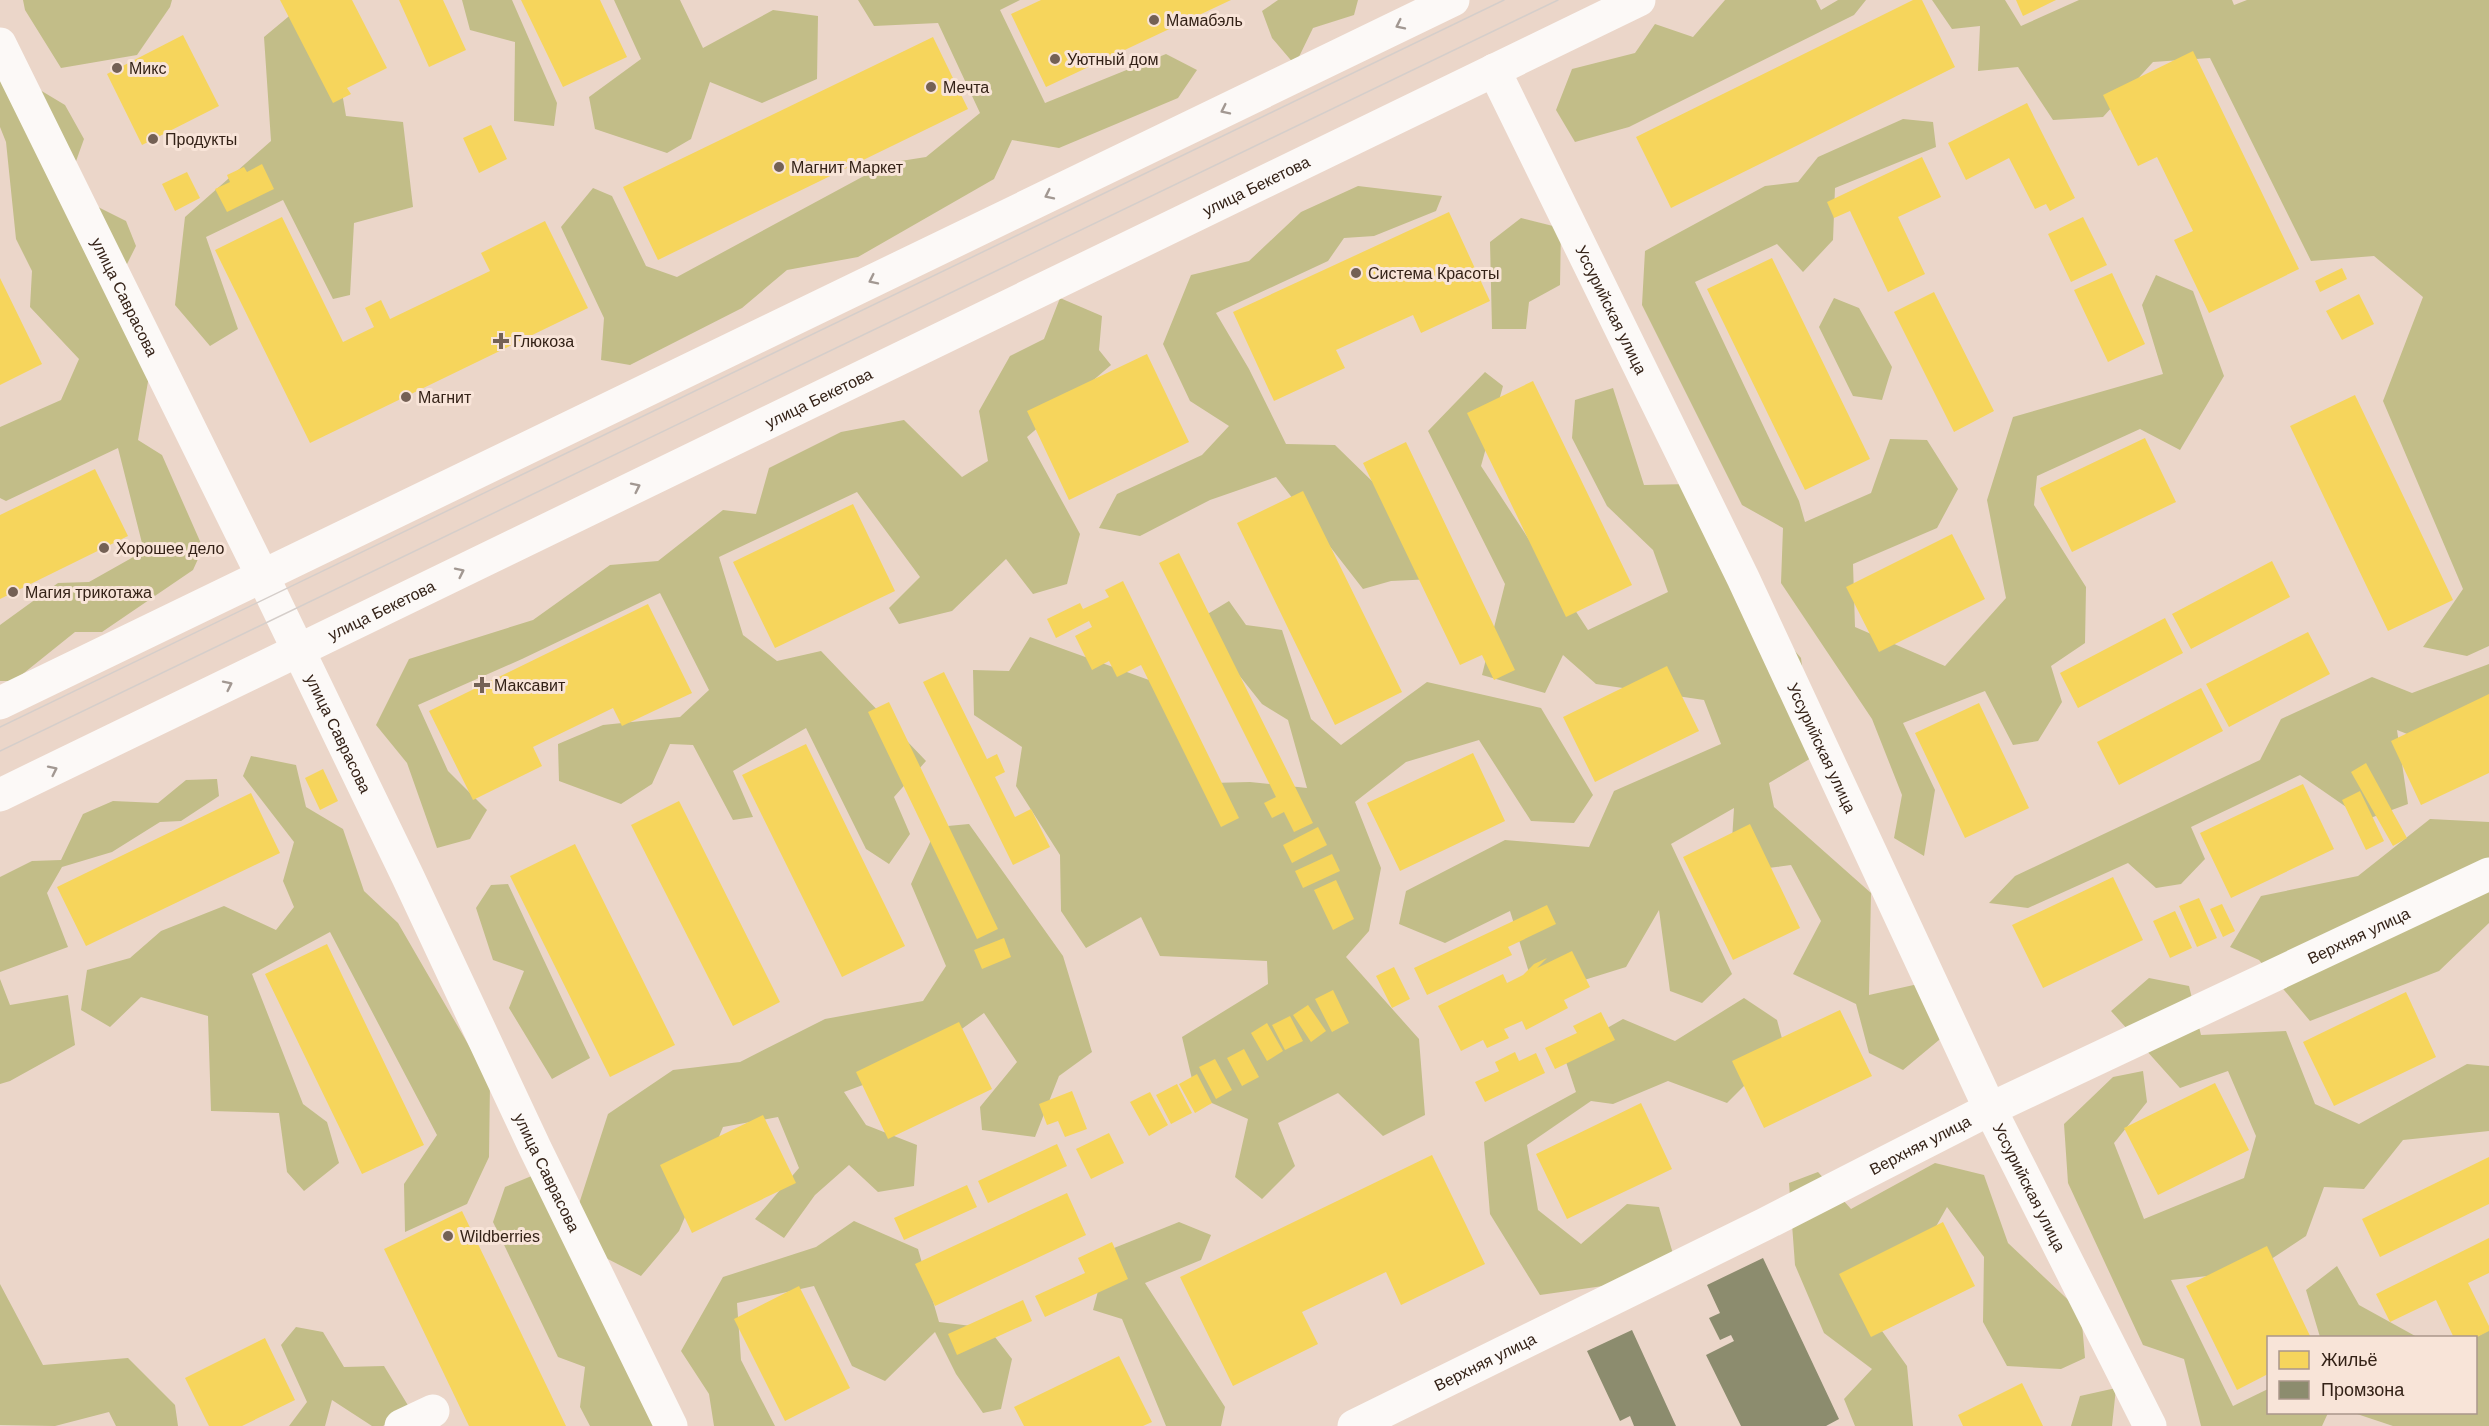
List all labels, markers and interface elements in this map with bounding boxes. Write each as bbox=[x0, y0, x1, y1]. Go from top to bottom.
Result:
place label: Мамабэль bbox=[1166, 12, 1243, 29]
marker: Мамабэль bbox=[1147, 13, 1161, 27]
one-way arrow bbox=[1396, 18, 1407, 30]
place label: Уютный дом bbox=[1067, 51, 1158, 68]
marker: Уютный дом bbox=[1048, 52, 1062, 66]
place label: Микс bbox=[129, 60, 166, 77]
marker: Микс bbox=[110, 61, 124, 75]
place label: Мечта bbox=[943, 79, 989, 96]
marker: Мечта bbox=[924, 80, 938, 94]
one-way arrow bbox=[1220, 103, 1231, 115]
place label: Продукты bbox=[165, 131, 237, 148]
marker: Продукты bbox=[146, 132, 160, 146]
street label: улица Бекетова bbox=[1200, 153, 1312, 219]
place label: Магнит Маркет bbox=[791, 159, 904, 176]
marker: Магнит Маркет bbox=[772, 160, 786, 174]
one-way arrow bbox=[1044, 188, 1055, 200]
street label: улица Саврасова bbox=[88, 235, 161, 359]
street label: Уссурийская улица bbox=[1573, 243, 1650, 377]
place label: Система Красоты bbox=[1368, 265, 1500, 282]
marker: Система Красоты bbox=[1349, 266, 1363, 280]
one-way arrow bbox=[869, 272, 880, 284]
place label: Глюкоза bbox=[513, 333, 574, 350]
marker: Глюкоза bbox=[494, 334, 508, 348]
street label: улица Бекетова bbox=[763, 365, 875, 431]
place label: Магнит bbox=[418, 389, 472, 406]
marker: Магнит bbox=[399, 390, 413, 404]
one-way arrow bbox=[629, 482, 640, 494]
place label: Хорошее дело bbox=[116, 540, 224, 557]
marker: Хорошее дело bbox=[97, 541, 111, 555]
one-way arrow bbox=[454, 567, 465, 579]
street label: улица Бекетова bbox=[325, 577, 438, 643]
place label: Магия трикотажа bbox=[25, 584, 152, 601]
marker: Магия трикотажа bbox=[6, 585, 20, 599]
street label: улица Саврасова bbox=[303, 671, 375, 796]
place label: Максавит bbox=[494, 677, 566, 694]
marker: Максавит bbox=[475, 678, 489, 692]
one-way arrow bbox=[222, 680, 233, 692]
street label: Уссурийская улица bbox=[1785, 680, 1859, 815]
one-way arrow bbox=[46, 765, 57, 777]
street label: Верхняя улица bbox=[2305, 904, 2412, 967]
street label: улица Саврасова bbox=[511, 1110, 583, 1235]
street label: Верхняя улица bbox=[1867, 1112, 1973, 1178]
street label: Уссурийская улица bbox=[1990, 1120, 2069, 1254]
place label: Wildberries bbox=[460, 1228, 540, 1245]
marker: Wildberries bbox=[441, 1229, 455, 1243]
street label: Верхняя улица bbox=[1431, 1329, 1539, 1394]
legend bbox=[2267, 1336, 2477, 1414]
text: Жильё bbox=[2321, 1350, 2378, 1370]
text: Промзона bbox=[2321, 1380, 2405, 1400]

